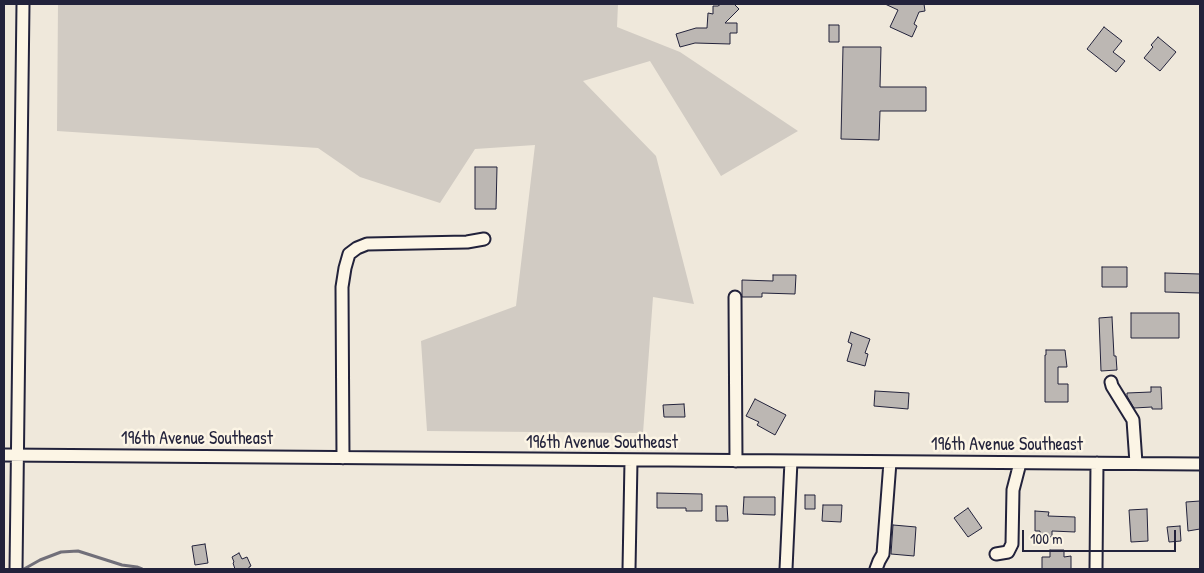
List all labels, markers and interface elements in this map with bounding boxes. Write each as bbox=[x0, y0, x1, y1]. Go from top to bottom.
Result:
street label: 196th Avenue Southeast bbox=[121, 428, 273, 450]
street label: 196th Avenue Southeast bbox=[526, 432, 678, 454]
street label: 196th Avenue Southeast bbox=[931, 434, 1083, 456]
scale bar bbox=[1024, 520, 1178, 552]
text: 100 m bbox=[1030, 528, 1063, 549]

